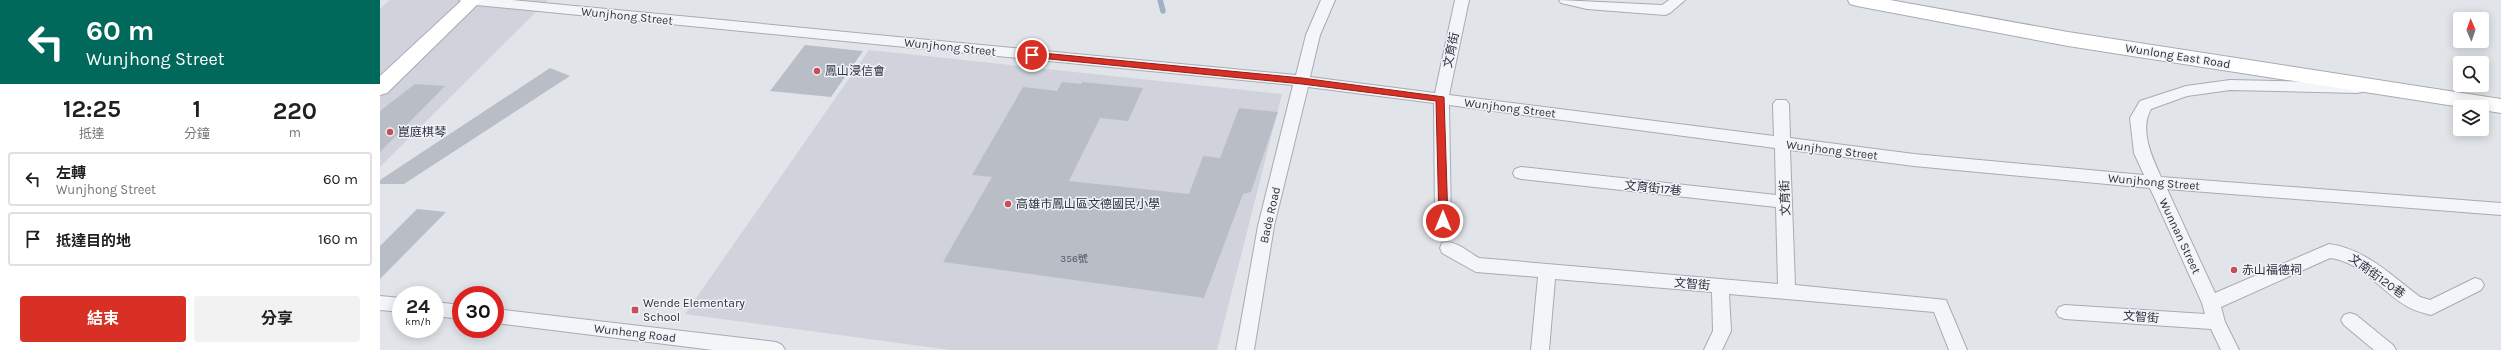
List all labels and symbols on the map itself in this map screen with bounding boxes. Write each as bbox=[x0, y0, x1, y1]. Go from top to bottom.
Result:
street label: Wunjhong Street bbox=[580, 4, 674, 28]
north arrow bbox=[2453, 12, 2489, 48]
street label: 文育街 bbox=[1440, 31, 1462, 69]
street label: Wunjhong Street bbox=[903, 35, 997, 59]
pin bbox=[1015, 38, 1049, 72]
street label: Wunlong East Road bbox=[2124, 41, 2232, 71]
place label: 鳳山浸信會 bbox=[825, 64, 885, 78]
marker: 鳳山浸信會 bbox=[812, 66, 822, 76]
street label: Wunjhong Street bbox=[1463, 95, 1557, 121]
place label: 崑庭棋琴 bbox=[398, 125, 447, 139]
marker: 崑庭棋琴 bbox=[385, 127, 395, 137]
street label: Wunjhong Street bbox=[1785, 137, 1879, 163]
street label: Wunjhong Street bbox=[2107, 171, 2201, 193]
street label: 文育街17巷 bbox=[1624, 178, 1682, 198]
street label: 文育街 bbox=[1777, 180, 1793, 216]
street label: Bade Road bbox=[1257, 185, 1283, 245]
street label: Wunnan Street bbox=[2156, 196, 2204, 276]
place label: 高雄市鳳山區文德國民小學 bbox=[1016, 197, 1160, 211]
marker: 高雄市鳳山區文德國民小學 bbox=[1003, 199, 1013, 209]
position arrow bbox=[1422, 200, 1464, 242]
street label: 文南街120巷 bbox=[2346, 251, 2408, 301]
house number: 356號 bbox=[1060, 253, 1088, 265]
place label: 赤山福德祠 bbox=[2242, 263, 2302, 277]
marker: 赤山福德祠 bbox=[2229, 265, 2239, 275]
street label: 文智街 bbox=[1673, 275, 1711, 293]
speed limit sign: 30 bbox=[452, 286, 504, 338]
place label: Wende Elementary School bbox=[643, 296, 745, 324]
marker: Wende Elementary School bbox=[630, 305, 640, 315]
street label: 文智街 bbox=[2123, 309, 2159, 325]
street label: Wunheng Road bbox=[593, 321, 677, 345]

